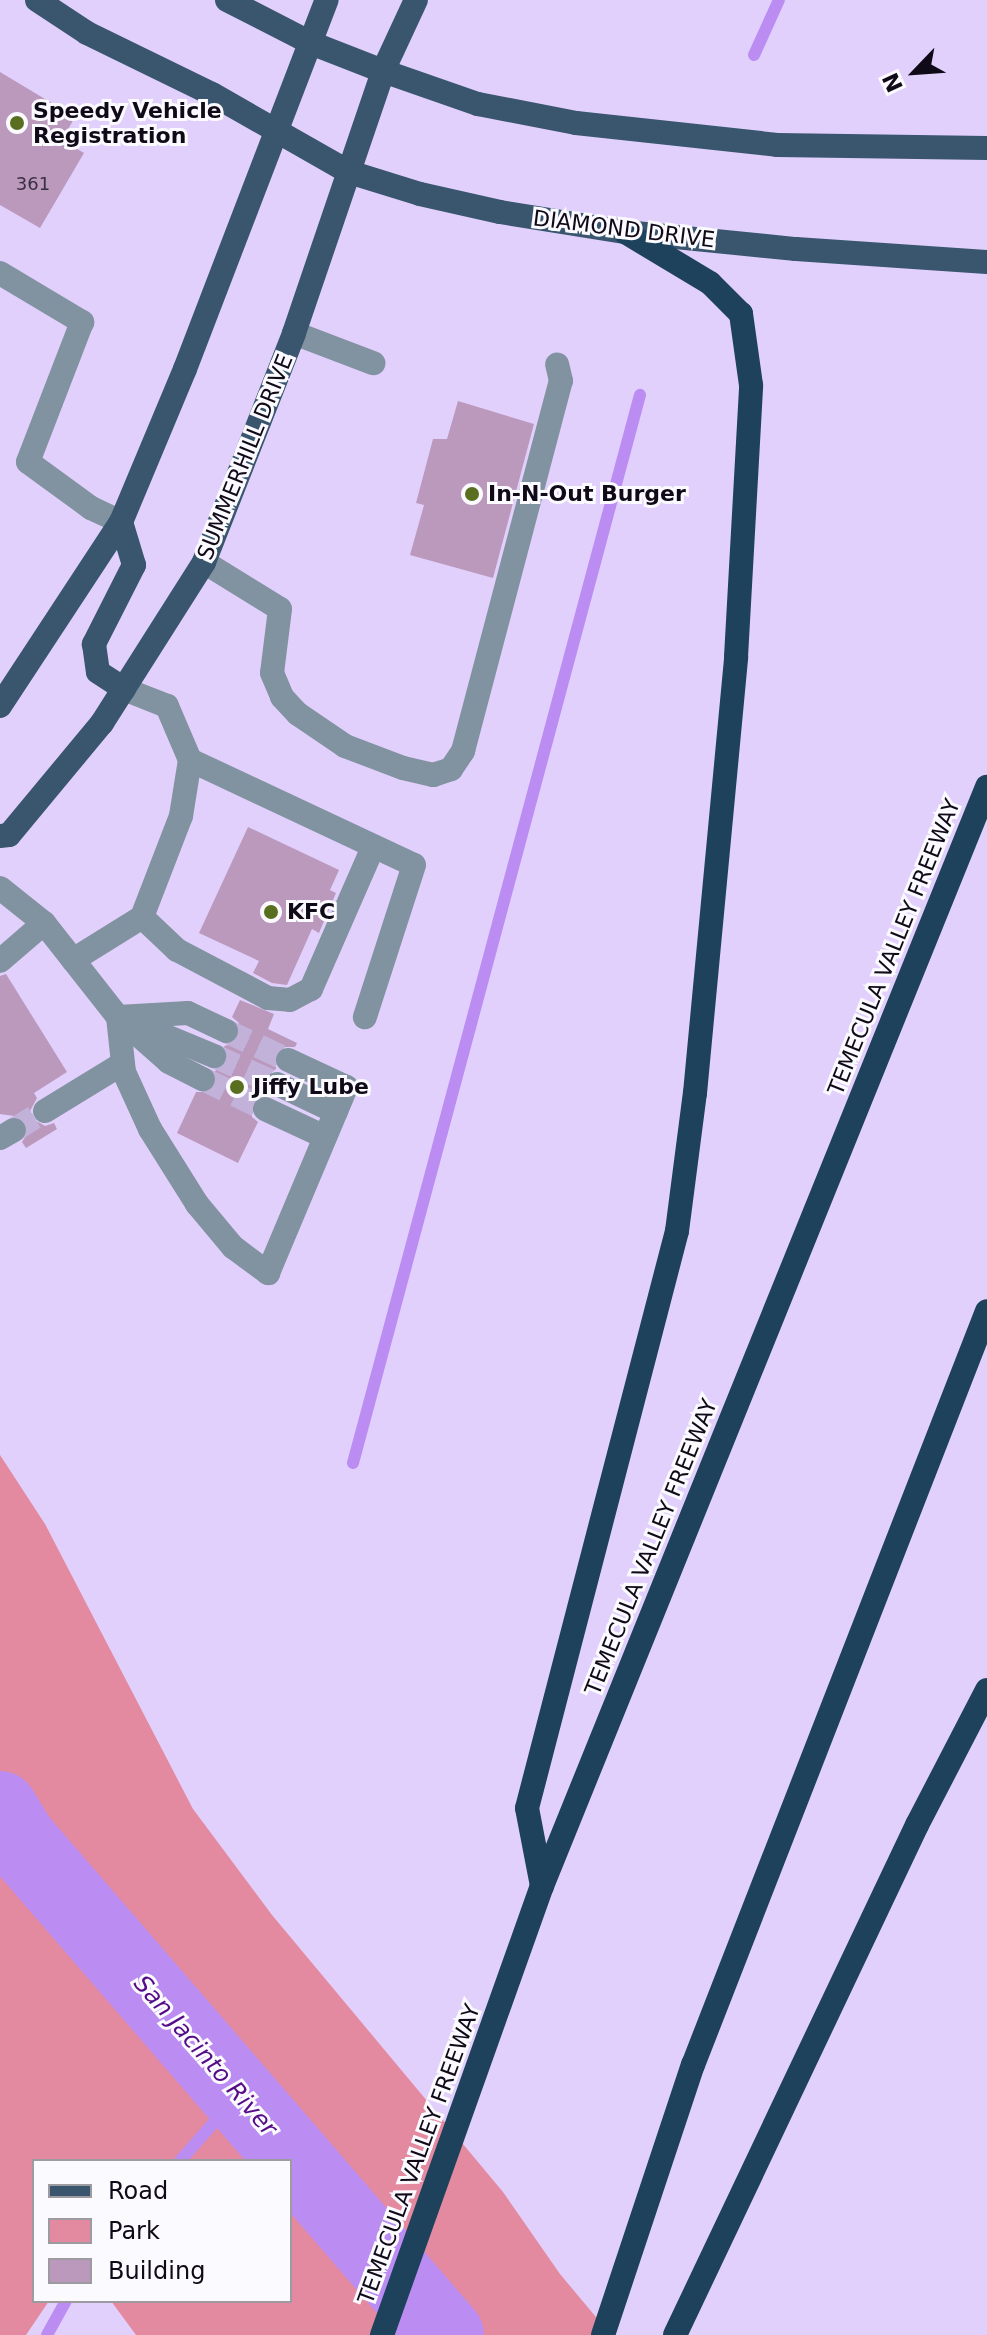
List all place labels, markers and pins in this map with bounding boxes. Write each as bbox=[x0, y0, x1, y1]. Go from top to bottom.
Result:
place label: Speedy Vehicle Registration bbox=[33, 97, 222, 148]
marker: Speedy Vehicle Registration bbox=[8, 114, 26, 132]
place label: In-N-Out Burger bbox=[488, 481, 686, 507]
marker: In-N-Out Burger bbox=[463, 485, 481, 503]
place label: KFC bbox=[287, 899, 335, 925]
marker: KFC bbox=[262, 903, 280, 921]
place label: Jiffy Lube bbox=[253, 1074, 369, 1100]
marker: Jiffy Lube bbox=[228, 1078, 246, 1096]

